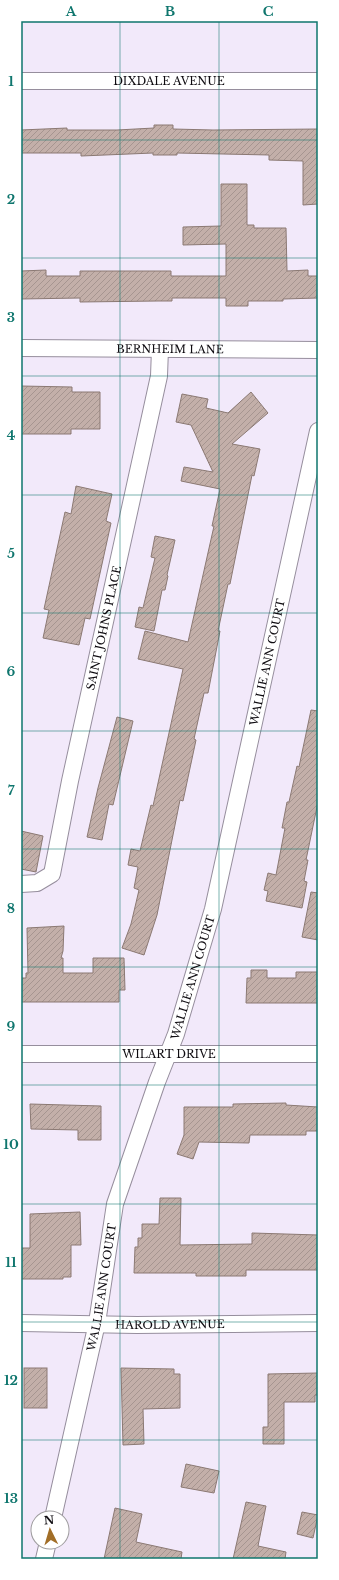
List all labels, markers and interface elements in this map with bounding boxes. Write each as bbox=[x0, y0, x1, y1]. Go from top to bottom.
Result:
text: A bbox=[65, 3, 77, 20]
text: B bbox=[165, 3, 175, 20]
text: C bbox=[263, 3, 274, 20]
text: 1 bbox=[8, 73, 14, 90]
street label: DIXDALE AVENUE bbox=[113, 74, 225, 88]
text: 2 bbox=[7, 191, 15, 208]
text: 3 bbox=[7, 309, 15, 326]
street label: BERNHEIM LANE bbox=[116, 342, 224, 356]
text: 4 bbox=[7, 427, 16, 444]
text: 5 bbox=[7, 545, 15, 562]
street label: SAINT JOHNS PLACE bbox=[83, 564, 124, 691]
street label: WALLIE ANN COURT bbox=[246, 597, 288, 728]
text: 6 bbox=[7, 663, 16, 680]
text: 7 bbox=[8, 782, 15, 799]
text: 8 bbox=[7, 900, 15, 917]
street label: WALLIE ANN COURT bbox=[167, 913, 218, 1042]
text: 9 bbox=[7, 1018, 16, 1035]
street label: WILART DRIVE bbox=[121, 1047, 216, 1061]
text: 10 bbox=[3, 1136, 19, 1153]
street label: WALLIE ANN COURT bbox=[84, 1222, 119, 1353]
text: 11 bbox=[5, 1254, 17, 1271]
street label: HAROLD AVENUE bbox=[115, 1317, 225, 1332]
text: 12 bbox=[4, 1372, 18, 1389]
text: 13 bbox=[4, 1490, 18, 1507]
north arrow bbox=[30, 1510, 70, 1550]
text: N bbox=[43, 1513, 56, 1527]

